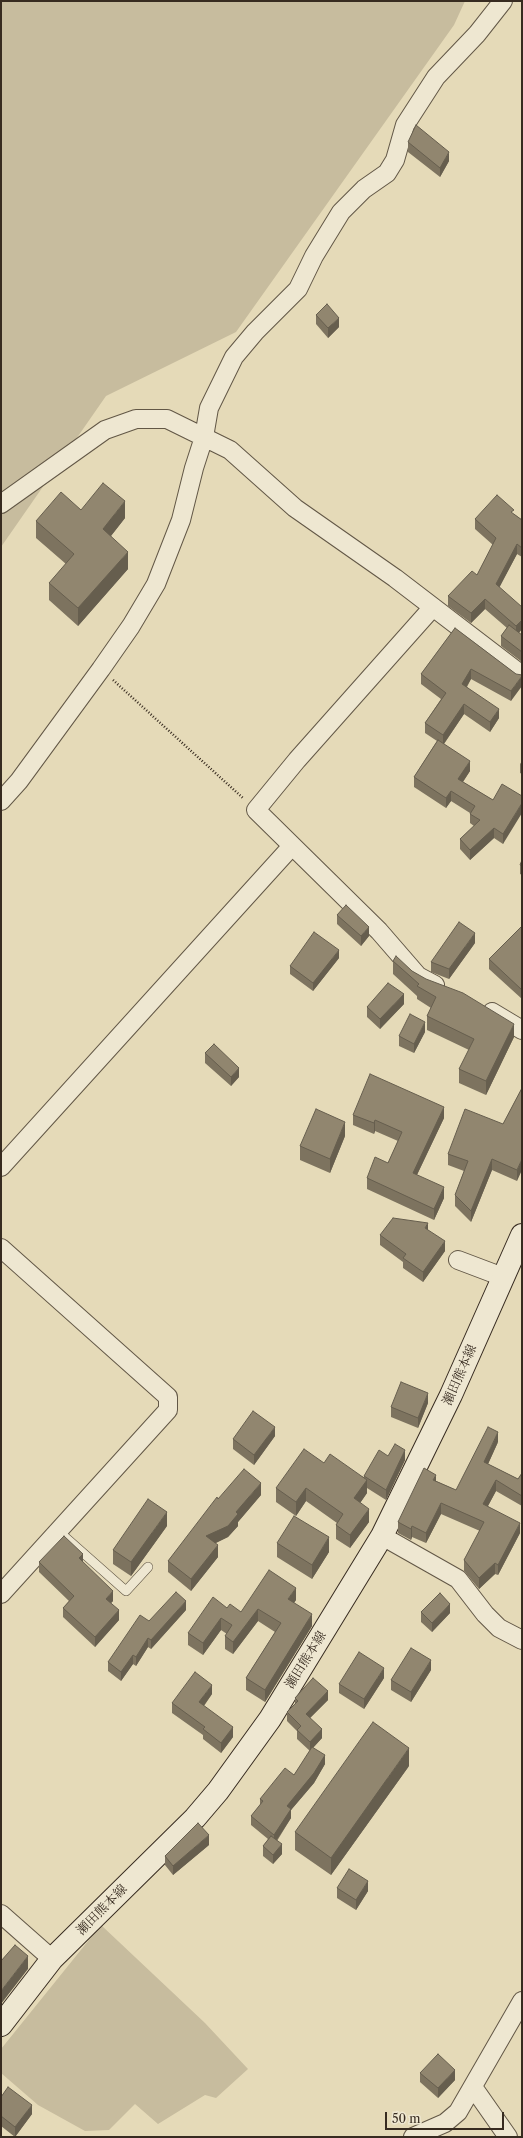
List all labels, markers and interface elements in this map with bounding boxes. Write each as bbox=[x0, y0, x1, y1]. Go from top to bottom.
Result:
street label: 瀬田熊本線 bbox=[440, 1342, 480, 1408]
street label: 瀬田熊本線 bbox=[282, 1628, 330, 1692]
street label: 瀬田熊本線 bbox=[74, 1882, 130, 1938]
scale bar bbox=[387, 2104, 506, 2130]
text: 50 m bbox=[392, 2111, 421, 2126]

